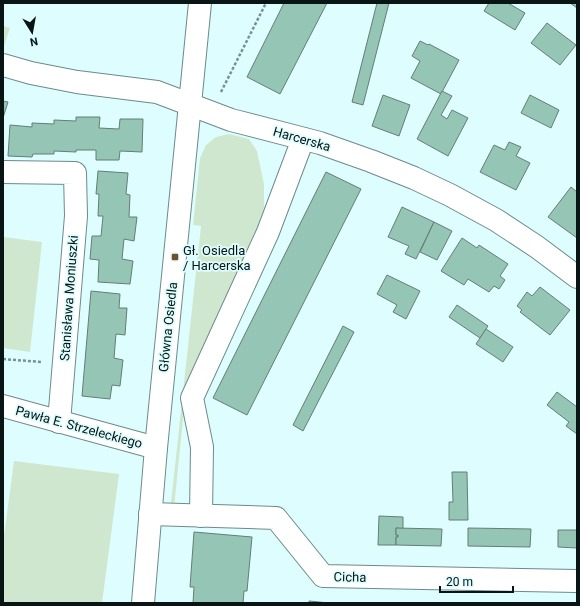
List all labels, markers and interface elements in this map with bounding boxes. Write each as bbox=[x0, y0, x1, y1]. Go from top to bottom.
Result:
north arrow bbox=[12, 12, 52, 52]
text: N bbox=[29, 34, 39, 48]
street label: Harcerska bbox=[272, 124, 332, 154]
street label: Stanisława Moniuszki bbox=[57, 235, 81, 361]
place label: Gł. Osiedla / Harcerska bbox=[183, 243, 251, 273]
marker: Gł. Osiedla / Harcerska bbox=[170, 252, 180, 262]
street label: Główna Osiedla bbox=[156, 281, 180, 373]
street label: Pawła E. Strzeleckiego bbox=[14, 403, 144, 451]
scale bar bbox=[440, 568, 513, 594]
street label: Cicha bbox=[334, 569, 366, 585]
text: 20 m bbox=[446, 575, 473, 589]

